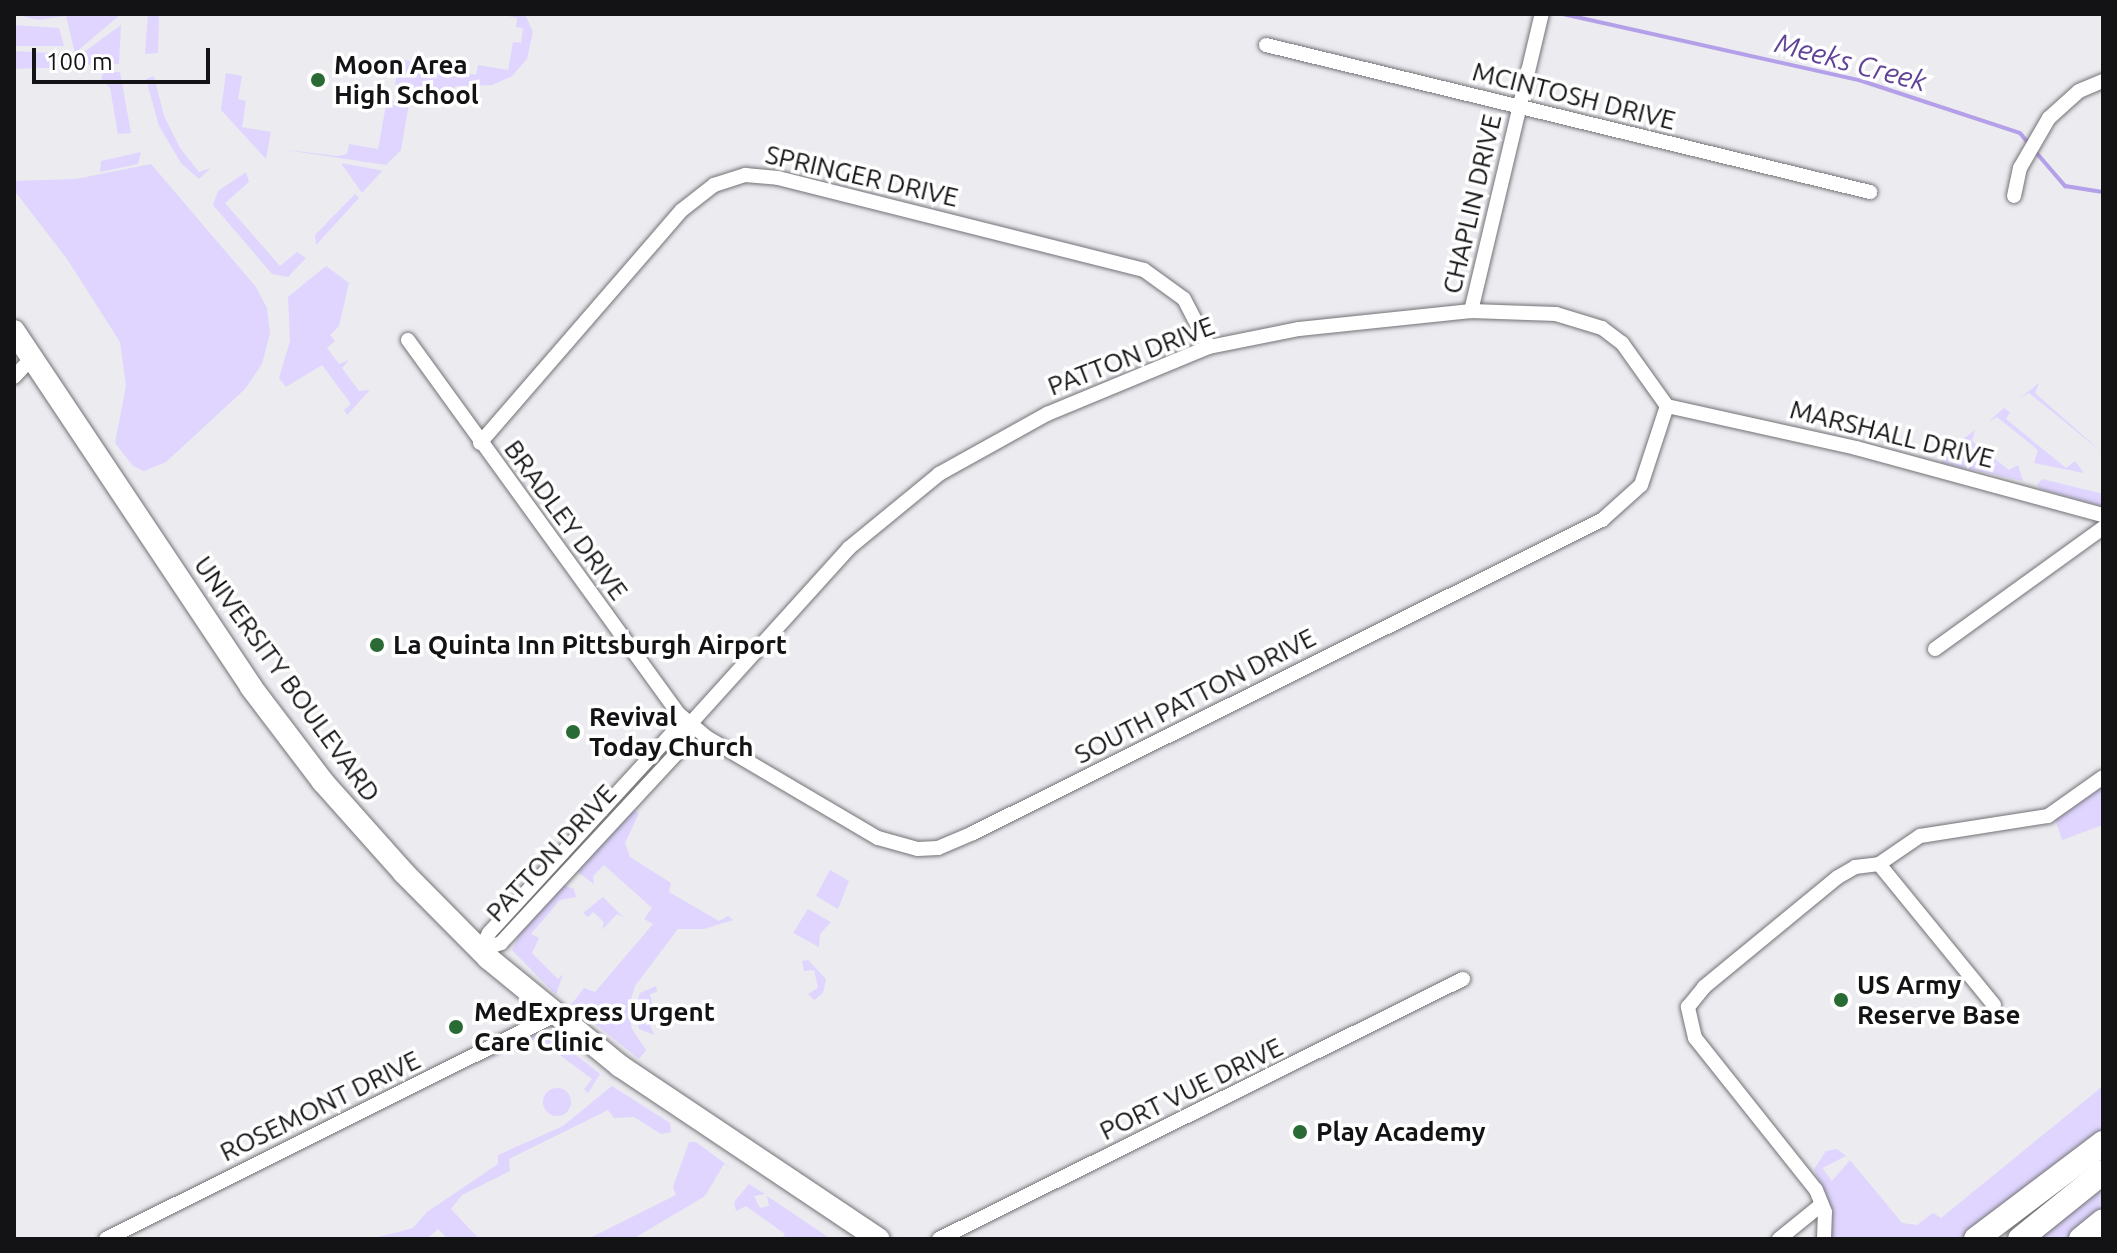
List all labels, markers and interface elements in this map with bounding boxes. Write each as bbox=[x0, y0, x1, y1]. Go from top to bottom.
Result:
water label: Meeks Creek bbox=[1771, 26, 1931, 98]
scale bar bbox=[36, 32, 214, 82]
text: 100 m bbox=[46, 48, 113, 75]
place label: Moon Area High School bbox=[334, 49, 479, 110]
street label: MCINTOSH DRIVE bbox=[1469, 56, 1679, 136]
marker: Moon Area High School bbox=[309, 71, 327, 89]
street label: CHAPLIN DRIVE bbox=[1436, 111, 1508, 297]
street label: SPRINGER DRIVE bbox=[763, 139, 961, 213]
street label: PATTON DRIVE bbox=[1043, 310, 1219, 402]
street label: MARSHALL DRIVE bbox=[1787, 394, 1997, 474]
street label: BRADLEY DRIVE bbox=[498, 434, 634, 606]
street label: UNIVERSITY BOULEVARD bbox=[187, 550, 387, 808]
street label: SOUTH PATTON DRIVE bbox=[1069, 622, 1321, 770]
place label: La Quinta Inn Pittsburgh Airport bbox=[393, 629, 787, 661]
marker: La Quinta Inn Pittsburgh Airport bbox=[368, 636, 386, 654]
place label: Revival Today Church bbox=[589, 701, 753, 762]
marker: Revival Today Church bbox=[564, 723, 582, 741]
street label: PATTON DRIVE bbox=[480, 778, 622, 928]
place label: US Army Reserve Base bbox=[1857, 969, 2021, 1030]
marker: US Army Reserve Base bbox=[1832, 991, 1850, 1009]
place label: MedExpress Urgent Care Clinic bbox=[474, 996, 715, 1058]
marker: MedExpress Urgent Care Clinic bbox=[445, 1016, 467, 1038]
street label: PORT VUE DRIVE bbox=[1095, 1031, 1287, 1147]
street label: ROSEMONT DRIVE bbox=[215, 1044, 425, 1168]
place label: Play Academy bbox=[1316, 1116, 1486, 1148]
marker: Play Academy bbox=[1291, 1123, 1309, 1141]

